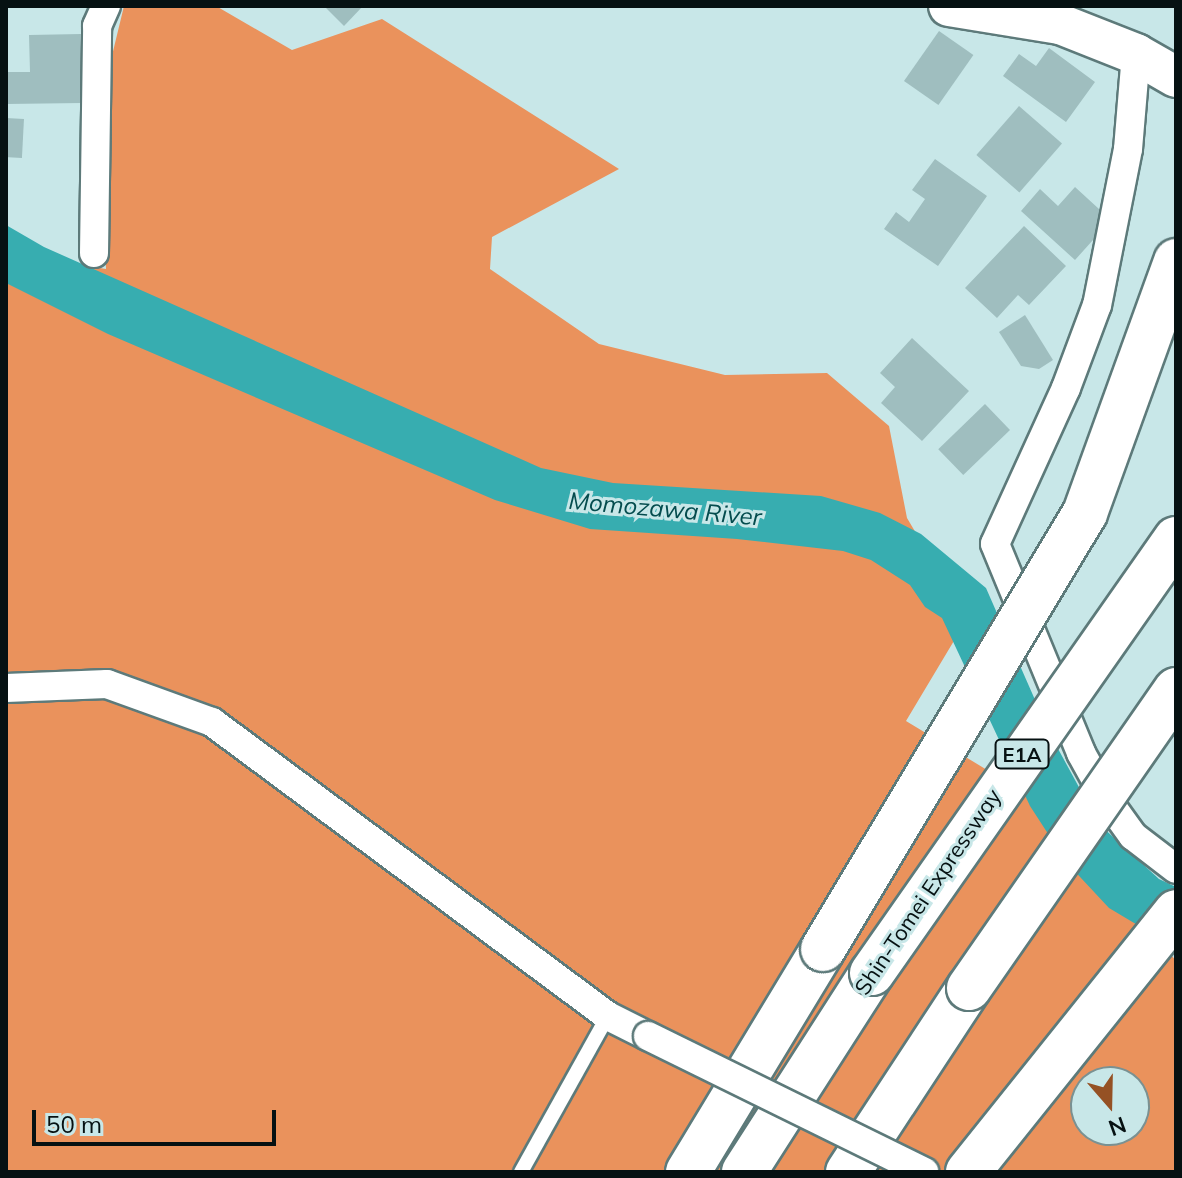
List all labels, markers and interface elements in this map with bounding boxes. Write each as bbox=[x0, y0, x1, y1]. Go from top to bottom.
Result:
water label: Momozawa River bbox=[567, 486, 763, 532]
road number: E1A bbox=[994, 738, 1050, 770]
street label: Shin-Tomei Expressway bbox=[849, 784, 1007, 1000]
north arrow bbox=[1070, 1066, 1150, 1146]
scale bar bbox=[36, 1094, 280, 1144]
text: 50 m bbox=[46, 1109, 102, 1139]
text: N bbox=[1105, 1111, 1130, 1143]

